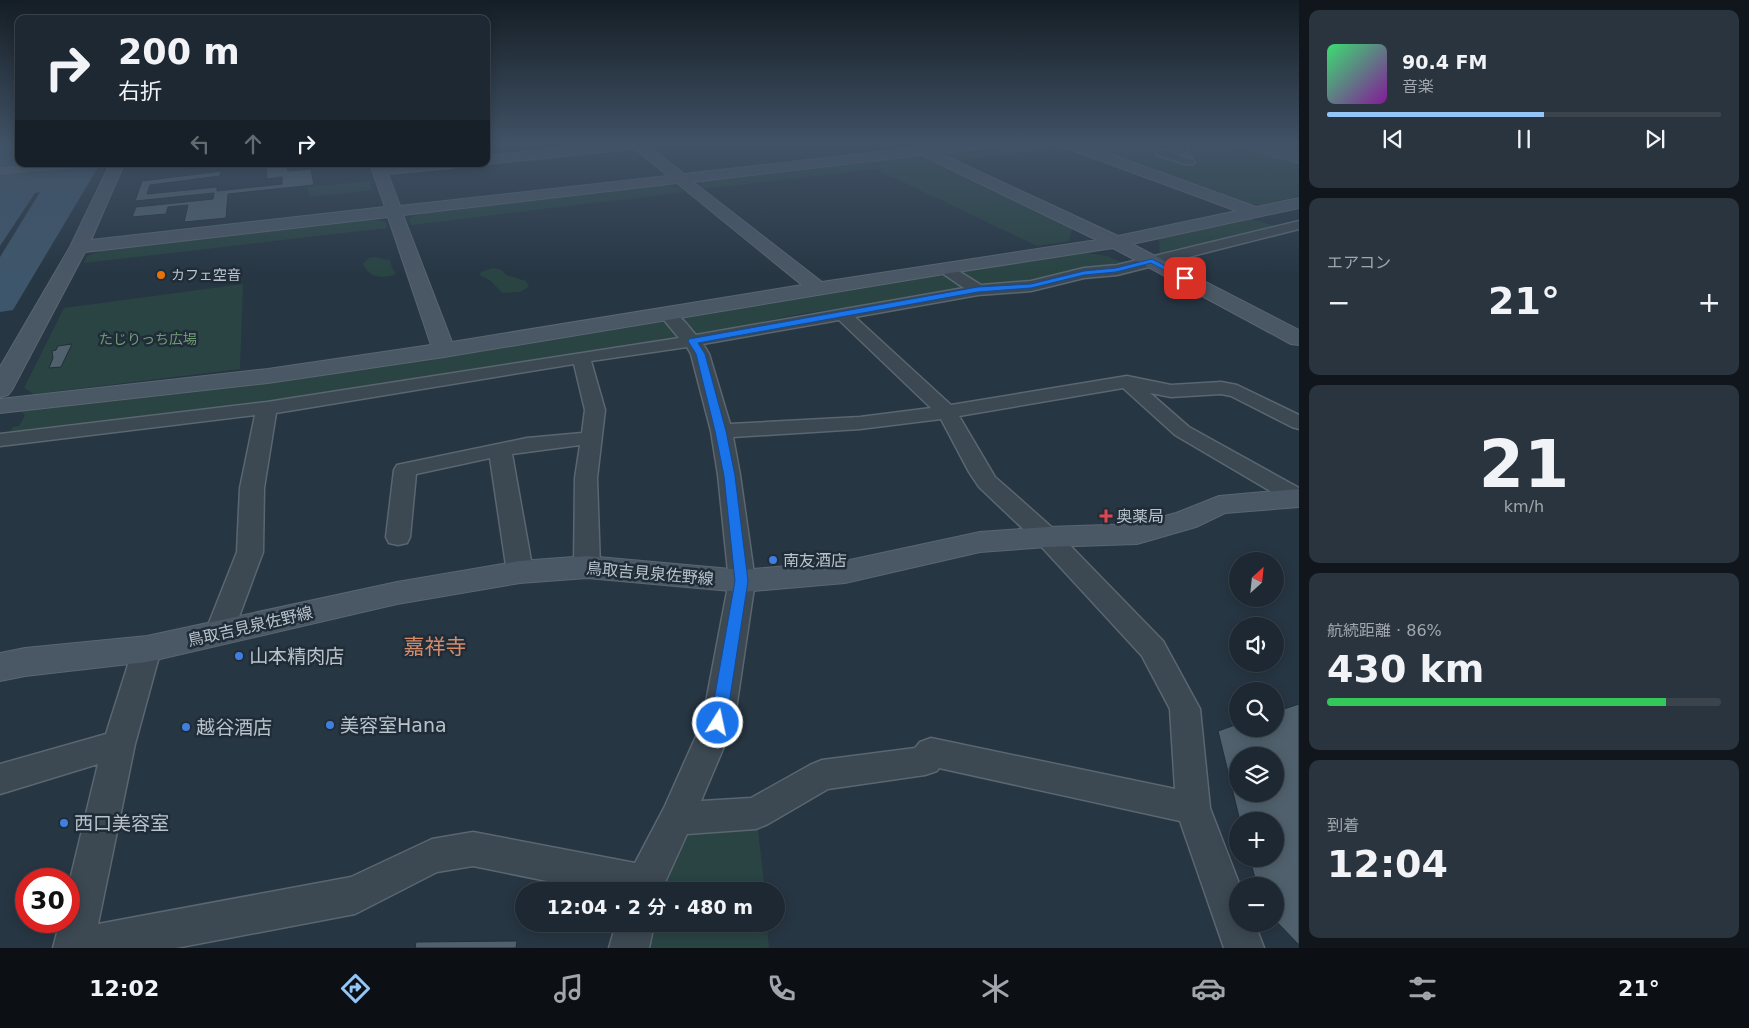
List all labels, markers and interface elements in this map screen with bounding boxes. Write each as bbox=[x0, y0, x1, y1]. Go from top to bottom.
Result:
text: 200 m bbox=[118, 32, 240, 72]
icon: right bbox=[35, 35, 100, 100]
text: 90.4 FM bbox=[1402, 51, 1487, 73]
text: 音楽 bbox=[1402, 77, 1434, 96]
text: 右折 bbox=[118, 79, 162, 104]
icon: previous bbox=[1379, 125, 1407, 153]
icon: pause bbox=[1510, 125, 1538, 153]
icon: next bbox=[1641, 125, 1669, 153]
icon: left bbox=[186, 130, 214, 158]
icon: ahead bbox=[239, 130, 267, 158]
icon: right bbox=[292, 130, 320, 158]
text: エアコン bbox=[1327, 253, 1391, 272]
pin bbox=[1164, 257, 1206, 299]
icon: arrive bbox=[1171, 264, 1199, 292]
place label: カフェ空音 bbox=[171, 267, 241, 283]
marker: カフェ空音 bbox=[155, 269, 167, 281]
text: 21° bbox=[1488, 279, 1560, 323]
text: − bbox=[1327, 286, 1350, 319]
text: + bbox=[1698, 286, 1721, 319]
park label: たじりっち広場 bbox=[99, 331, 197, 347]
text: 21 bbox=[1479, 427, 1569, 502]
text: km/h bbox=[1504, 497, 1544, 516]
place label: 奥薬局 bbox=[1116, 507, 1164, 526]
marker: 奥薬局 bbox=[1100, 510, 1112, 522]
place label: 南友酒店 bbox=[783, 551, 847, 570]
north arrow bbox=[1229, 552, 1284, 608]
map controls bbox=[1229, 552, 1284, 932]
marker: 南友酒店 bbox=[767, 554, 779, 566]
street label: 鳥取吉見泉佐野線 bbox=[585, 558, 715, 589]
street label: 鳥取吉見泉佐野線 bbox=[186, 603, 315, 650]
button: sound bbox=[1229, 617, 1284, 672]
text: 航続距離 · 86% bbox=[1327, 621, 1442, 640]
district label: 嘉祥寺 bbox=[404, 635, 467, 659]
place label: 山本精肉店 bbox=[249, 645, 344, 667]
text: 430 km bbox=[1327, 647, 1484, 691]
marker: 山本精肉店 bbox=[233, 650, 245, 662]
button: search bbox=[1229, 682, 1284, 737]
position arrow bbox=[691, 696, 743, 748]
place label: 美容室Hana bbox=[340, 714, 447, 736]
place label: 越谷酒店 bbox=[196, 716, 272, 738]
marker: 美容室Hana bbox=[324, 719, 336, 731]
marker: 越谷酒店 bbox=[180, 721, 192, 733]
button: layers bbox=[1229, 747, 1284, 802]
place label: 西口美容室 bbox=[74, 812, 169, 834]
button: + bbox=[1229, 812, 1284, 867]
text: 到着 bbox=[1327, 816, 1359, 835]
marker: 西口美容室 bbox=[58, 817, 70, 829]
text: 12:04 bbox=[1327, 842, 1448, 886]
speed limit sign: 30 bbox=[15, 868, 80, 933]
button: − bbox=[1229, 877, 1284, 932]
text: 12:04 · 2 分 · 480 m bbox=[547, 896, 753, 918]
icon: directions bbox=[338, 971, 373, 1006]
icon: music bbox=[551, 971, 586, 1006]
icon: phone bbox=[764, 971, 799, 1006]
icon: climate bbox=[978, 971, 1013, 1006]
icon: car bbox=[1191, 971, 1226, 1006]
icon: filters bbox=[1405, 971, 1440, 1006]
text: 12:02 bbox=[89, 976, 159, 1001]
text: 21° bbox=[1618, 976, 1660, 1001]

